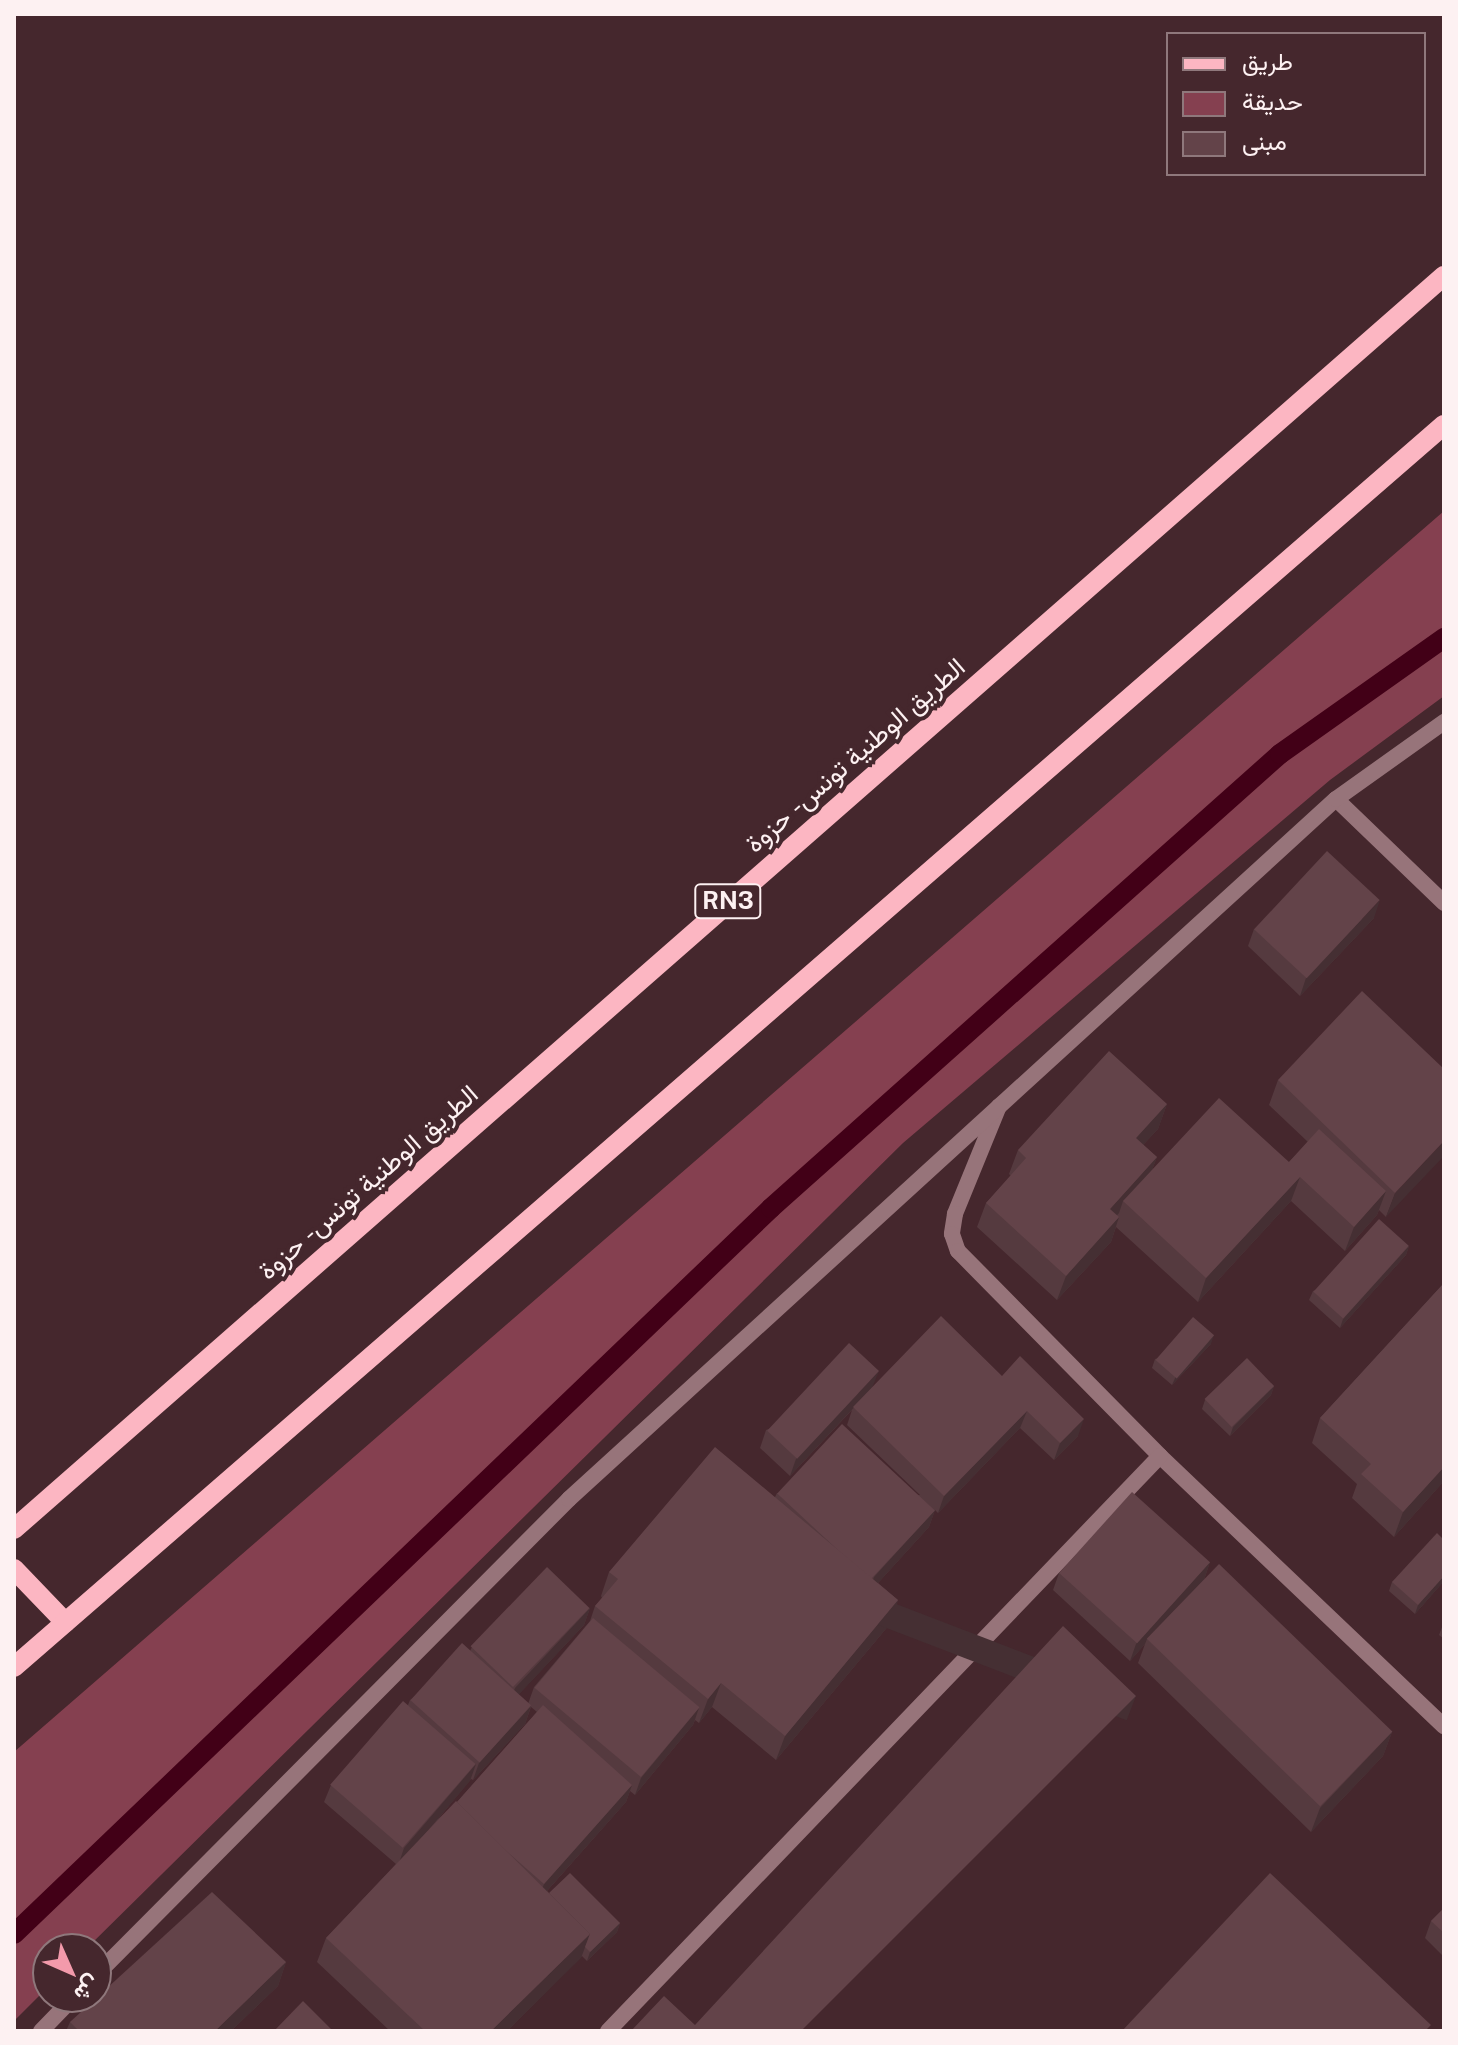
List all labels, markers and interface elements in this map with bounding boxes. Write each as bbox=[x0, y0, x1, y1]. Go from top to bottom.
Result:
legend bbox=[1166, 32, 1426, 176]
text: طريق bbox=[1242, 47, 1293, 75]
text: حديقة bbox=[1242, 87, 1303, 115]
text: مبنى bbox=[1242, 127, 1287, 155]
street label: الطريق الوطنية تونس - حزوة bbox=[736, 649, 974, 861]
road number: RN3 bbox=[694, 881, 762, 921]
street label: الطريق الوطنية تونس - حزوة bbox=[249, 1076, 487, 1288]
north arrow bbox=[32, 1933, 112, 2013]
text: ش bbox=[69, 1970, 106, 2007]

